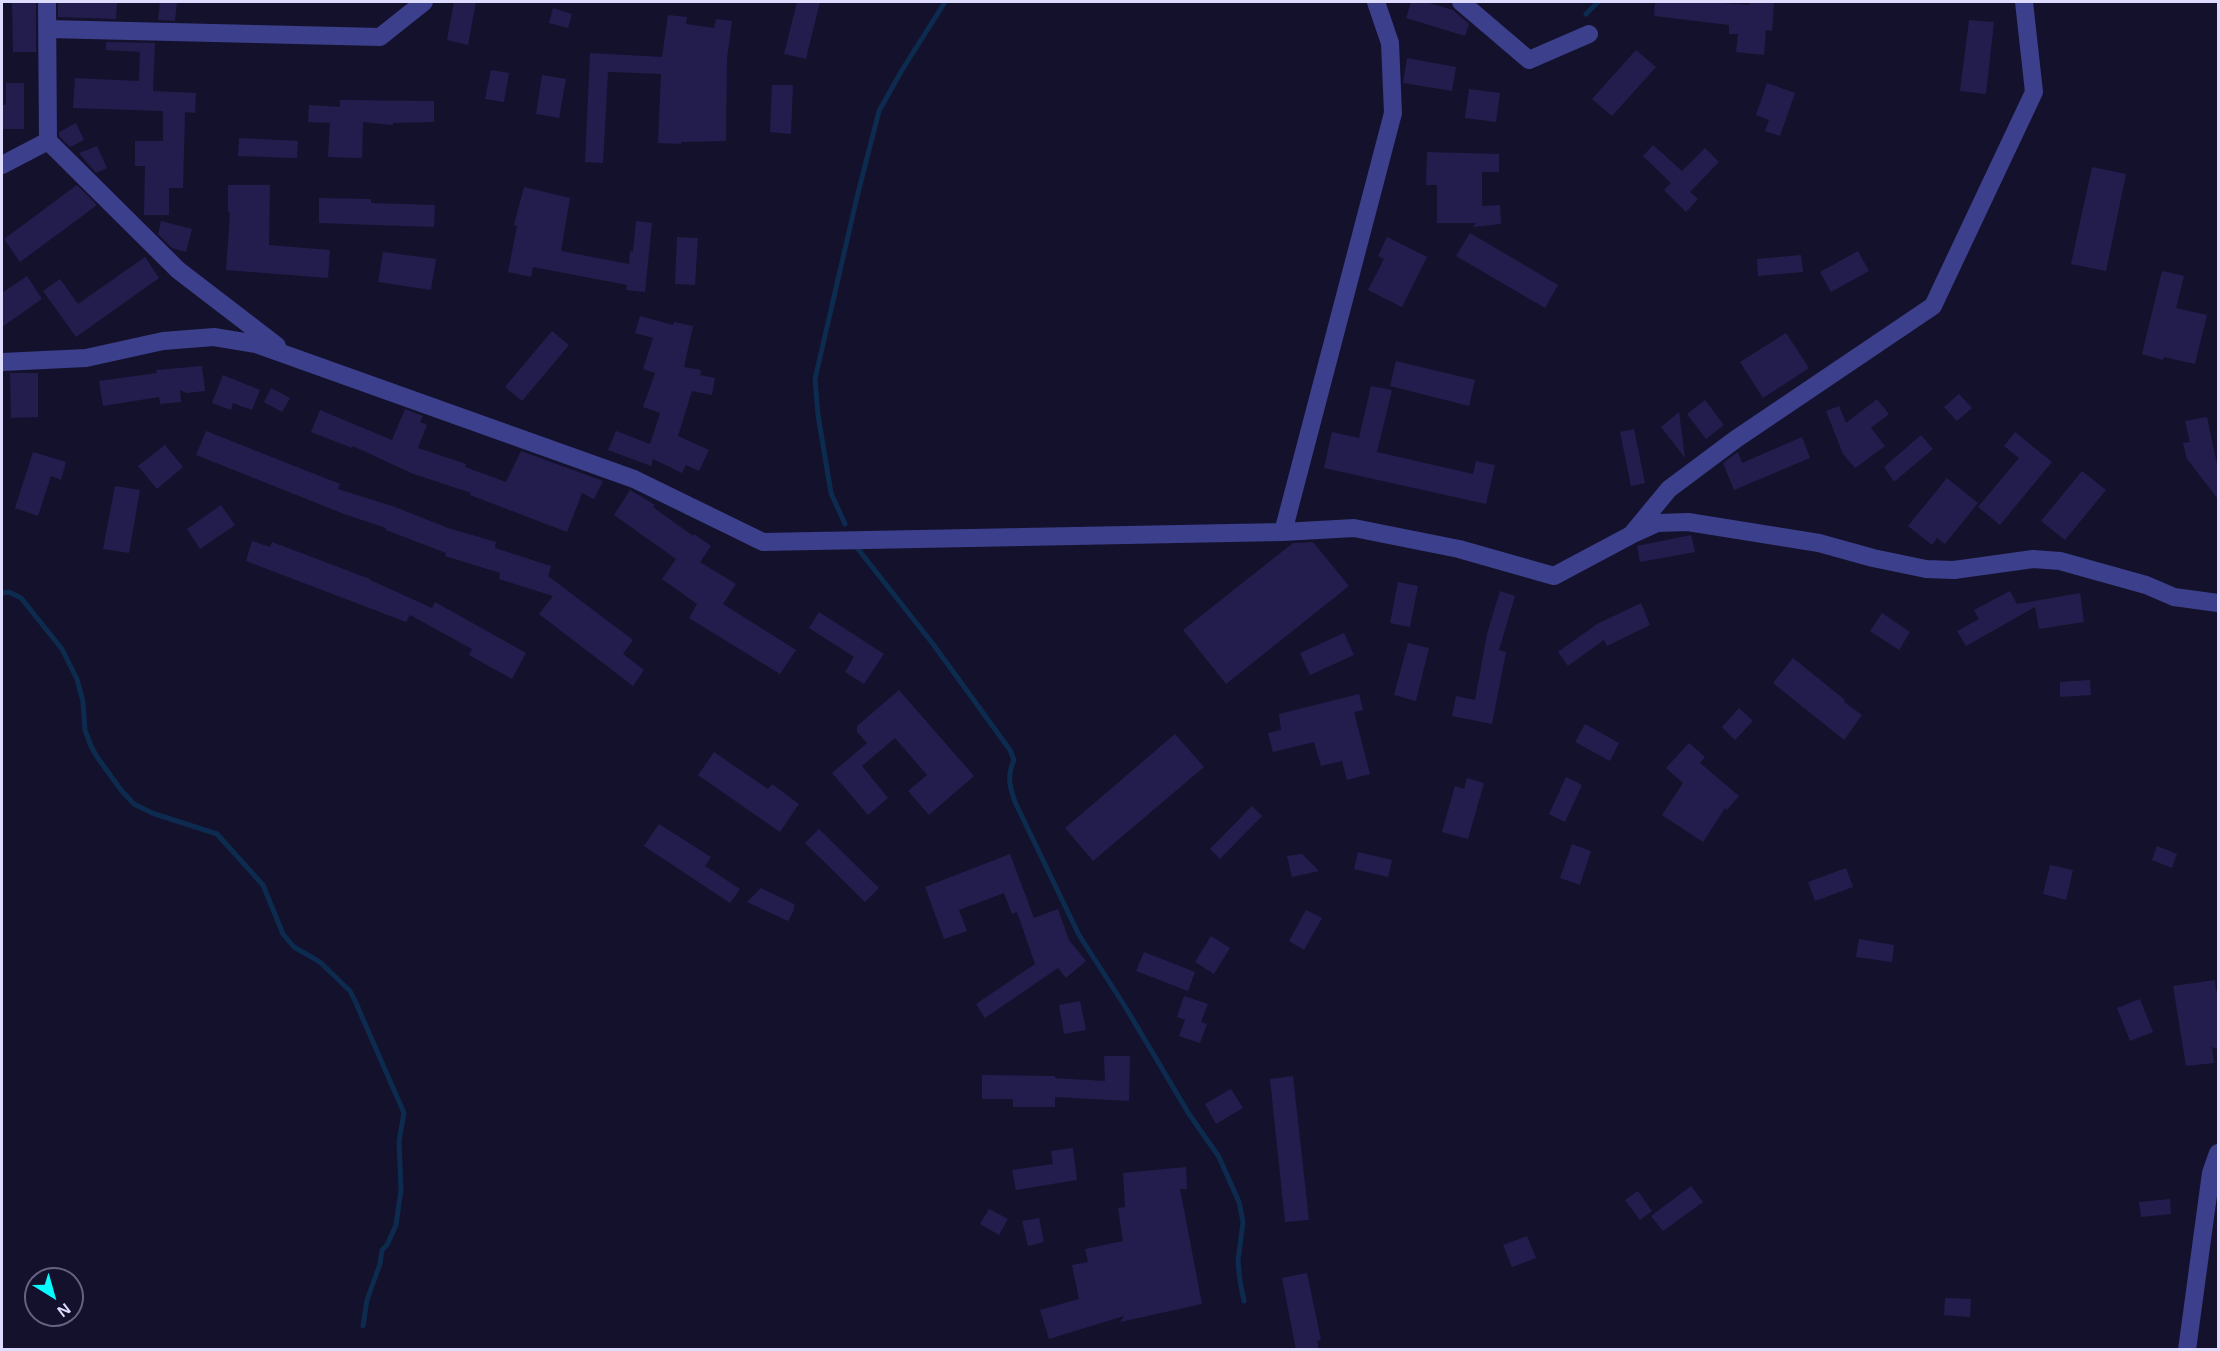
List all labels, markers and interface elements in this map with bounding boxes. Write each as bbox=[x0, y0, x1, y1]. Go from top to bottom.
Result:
north arrow bbox=[24, 1267, 84, 1327]
text: N bbox=[54, 1300, 74, 1320]

